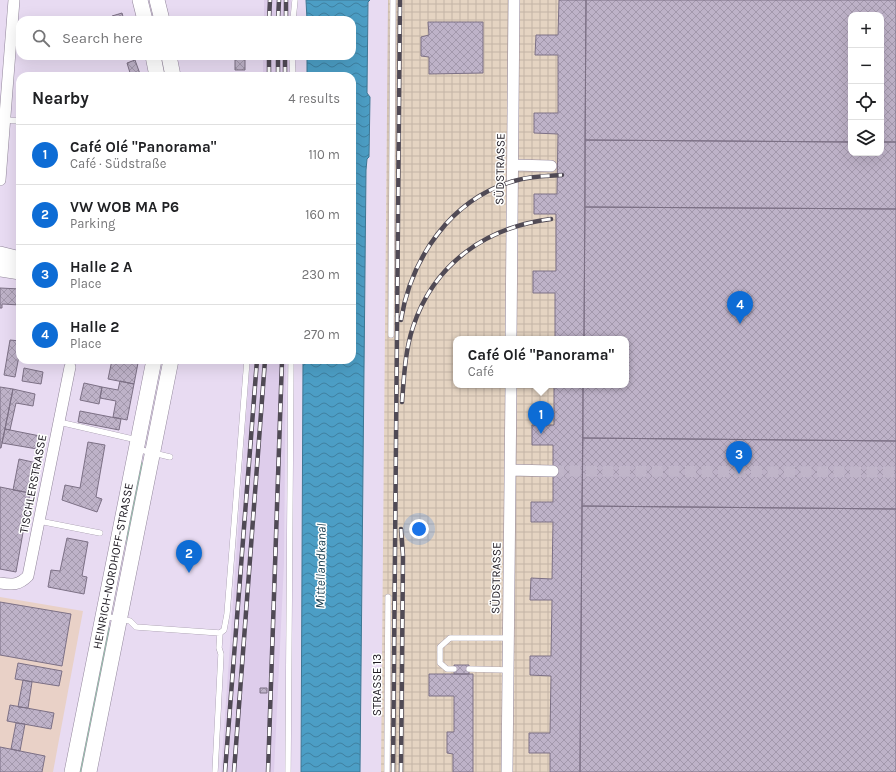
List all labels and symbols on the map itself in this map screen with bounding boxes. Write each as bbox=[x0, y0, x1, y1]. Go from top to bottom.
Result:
street label: SÜDSTRASSE bbox=[492, 133, 508, 205]
pin: 4 bbox=[727, 291, 753, 324]
pin: 1 bbox=[528, 401, 554, 434]
street label: TISCHLERSTRASSE bbox=[17, 433, 49, 535]
pin: 3 bbox=[726, 441, 752, 474]
street label: HEINRICH-NORDHOFF-STRASSE bbox=[90, 482, 136, 650]
your location bbox=[409, 519, 429, 539]
water label: Mittellandkanal bbox=[312, 523, 329, 609]
pin: 2 bbox=[176, 540, 202, 573]
street label: SÜDSTRASSE bbox=[488, 542, 504, 614]
street label: STRASSE 13 bbox=[370, 654, 384, 716]

